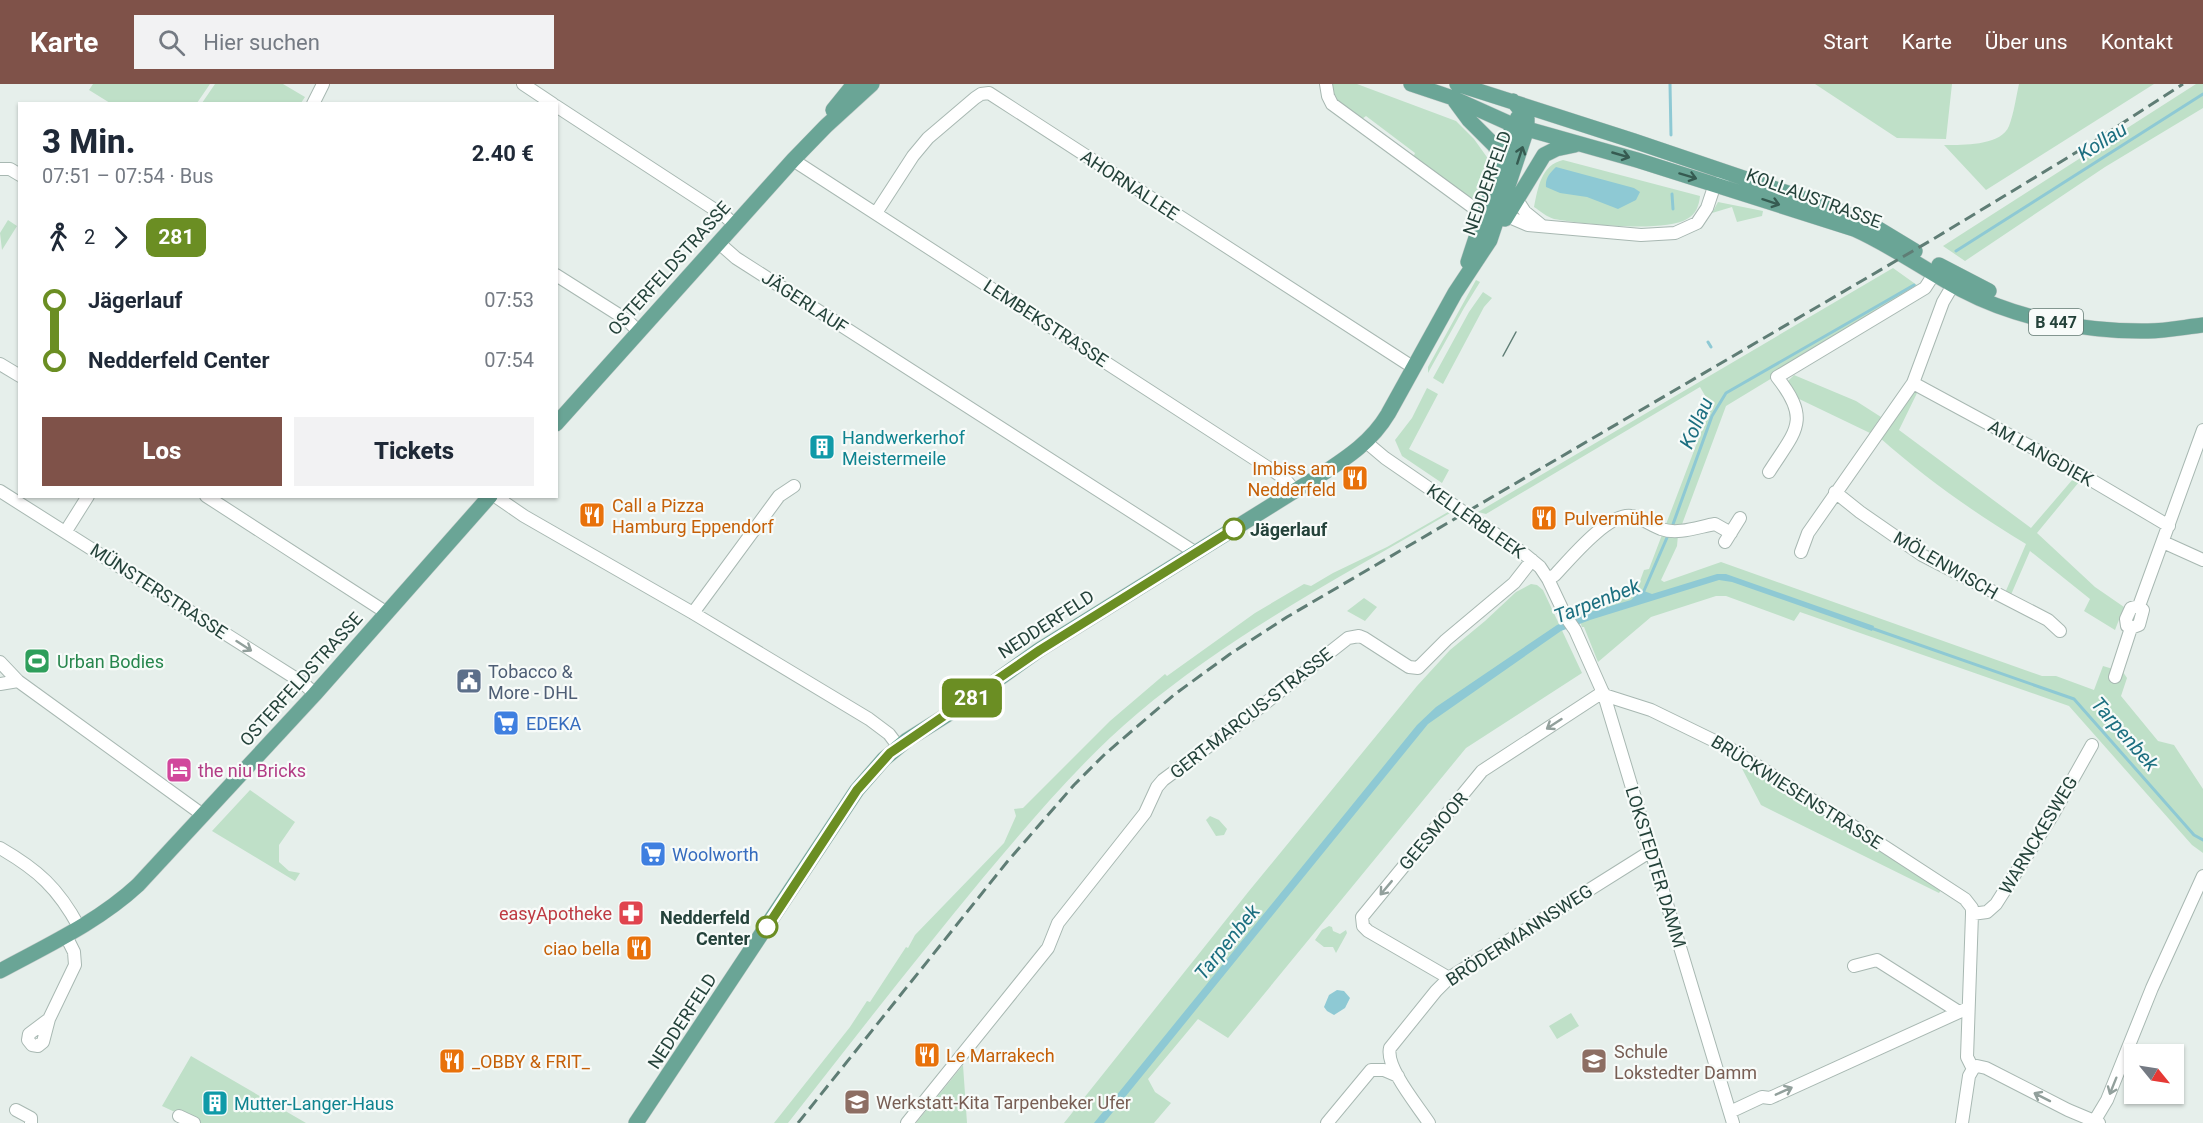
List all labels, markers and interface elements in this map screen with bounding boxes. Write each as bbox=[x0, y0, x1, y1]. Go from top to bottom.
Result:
search box bbox=[134, 15, 554, 69]
text: Karte bbox=[30, 26, 98, 59]
icon: search bbox=[155, 26, 188, 59]
text: Hier suchen bbox=[203, 30, 320, 55]
text: Start bbox=[1823, 30, 1869, 54]
text: Karte bbox=[1902, 30, 1952, 54]
text: Über uns bbox=[1985, 30, 2068, 54]
text: Kontakt bbox=[2101, 30, 2173, 54]
water label: Kollau bbox=[2073, 116, 2131, 165]
text: 3 Min. bbox=[42, 122, 135, 161]
street label: NEDDERFELD bbox=[1458, 128, 1516, 238]
text: 2.40 € bbox=[472, 141, 534, 166]
street label: AHORNALLEE bbox=[1077, 146, 1183, 224]
one-way arrow bbox=[1515, 146, 1526, 165]
one-way arrow bbox=[1611, 150, 1630, 162]
text: 07:51 – 07:54 · Bus bbox=[42, 164, 214, 188]
street label: KOLLAUSTRASSE bbox=[1744, 164, 1884, 232]
one-way arrow bbox=[1678, 171, 1697, 182]
street label: OSTERFELDSTRASSE bbox=[603, 197, 735, 339]
one-way arrow bbox=[1761, 197, 1780, 208]
icon: walk bbox=[42, 221, 75, 254]
icon: forward bbox=[104, 221, 137, 254]
text: 2 bbox=[84, 225, 95, 249]
text: 281 bbox=[158, 225, 194, 249]
street label: JÄGERLAUF bbox=[758, 266, 852, 338]
street label: LEMBEKSTRASSE bbox=[980, 275, 1112, 371]
text: Jägerlauf bbox=[88, 288, 182, 313]
text: 07:53 bbox=[484, 288, 534, 312]
road number: B 447 bbox=[2029, 309, 2083, 335]
text: Nedderfeld Center bbox=[88, 348, 269, 373]
text: 07:54 bbox=[484, 348, 534, 372]
water label: Kollau bbox=[1674, 393, 1718, 452]
street label: AM LANGDIEK bbox=[1985, 415, 2098, 491]
button: Los bbox=[42, 417, 282, 486]
button: Tickets bbox=[294, 417, 534, 486]
place label: Handwerkerhof Meistermeile bbox=[842, 427, 966, 469]
building icon: Handwerkerhof Meistermeile bbox=[807, 432, 837, 462]
place label: Imbiss am Nedderfeld bbox=[1247, 458, 1336, 500]
restaurant icon: Imbiss am Nedderfeld bbox=[1340, 463, 1370, 493]
street label: KELLERBLEEK bbox=[1423, 479, 1530, 563]
place label: Call a Pizza Hamburg Eppendorf bbox=[612, 495, 775, 537]
restaurant icon: Call a Pizza Hamburg Eppendorf bbox=[577, 500, 607, 530]
restaurant icon: Pulvermühle bbox=[1529, 503, 1559, 533]
place label: Pulvermühle bbox=[1564, 508, 1663, 529]
marker: Jägerlauf bbox=[1223, 518, 1245, 540]
place label: Jägerlauf bbox=[1250, 519, 1328, 540]
street label: MÖLENWISCH bbox=[1890, 527, 2002, 603]
street label: MÜNSTERSTRASSE bbox=[87, 539, 231, 643]
water label: Tarpenbek bbox=[1550, 573, 1645, 628]
street label: NEDDERFELD bbox=[994, 585, 1098, 663]
street label: OSTERFELDSTRASSE bbox=[235, 608, 367, 750]
one-way arrow bbox=[236, 639, 253, 652]
street label: GERT-MARCUS-STRASSE bbox=[1166, 643, 1336, 783]
sports icon: Urban Bodies bbox=[22, 646, 52, 676]
place label: Urban Bodies bbox=[57, 651, 164, 672]
place label: Tobacco & More - DHL bbox=[488, 661, 578, 703]
public building icon: Tobacco & More - DHL bbox=[454, 666, 484, 696]
line badge: 281 bbox=[938, 678, 1006, 718]
text: 281 bbox=[954, 686, 990, 710]
water label: Tarpenbek bbox=[2086, 692, 2165, 777]
supermarket icon: EDEKA bbox=[491, 708, 521, 738]
place label: EDEKA bbox=[526, 713, 582, 734]
one-way arrow bbox=[1545, 717, 1562, 730]
street label: BRÜCKWIESENSTRASSE bbox=[1708, 731, 1886, 853]
hotel icon: the niu Bricks bbox=[164, 755, 194, 785]
place label: the niu Bricks bbox=[198, 760, 306, 781]
street label: WARNCKESWEG bbox=[1995, 772, 2081, 898]
street label: LOKSTEDTER DAMM bbox=[1621, 784, 1691, 950]
street label: GEESMOOR bbox=[1394, 788, 1472, 874]
supermarket icon: Woolworth bbox=[638, 839, 668, 869]
place label: Woolworth bbox=[672, 844, 759, 865]
one-way arrow bbox=[1379, 879, 1392, 895]
street label: BRÖDERMANNSWEG bbox=[1442, 880, 1596, 990]
pharmacy icon: easyApotheke bbox=[616, 898, 646, 928]
water label: Tarpenbek bbox=[1189, 898, 1266, 985]
place label: easyApotheke bbox=[499, 903, 612, 924]
place label: Nedderfeld Center bbox=[660, 907, 750, 949]
marker: Nedderfeld Center bbox=[756, 916, 778, 938]
restaurant icon: ciao bella bbox=[624, 933, 654, 963]
place label: ciao bella bbox=[543, 938, 620, 959]
street label: NEDDERFELD bbox=[643, 969, 721, 1073]
restaurant icon: Le Marrakech bbox=[912, 1040, 942, 1070]
place label: Schule Lokstedter Damm bbox=[1614, 1041, 1757, 1083]
north arrow bbox=[2124, 1044, 2184, 1104]
map controls bbox=[2124, 1044, 2184, 1104]
place label: Le Marrakech bbox=[946, 1045, 1055, 1066]
restaurant icon: _OBBY & FRIT_ bbox=[437, 1046, 467, 1076]
school or university icon: Schule Lokstedter Damm bbox=[1579, 1046, 1609, 1076]
place label: _OBBY & FRIT_ bbox=[472, 1051, 591, 1072]
one-way arrow bbox=[2107, 1076, 2118, 1094]
one-way arrow bbox=[1774, 1085, 1793, 1096]
school or university icon: Werkstatt-Kita Tarpenbeker Ufer bbox=[842, 1087, 872, 1117]
building icon: Mutter-Langer-Haus bbox=[200, 1088, 230, 1118]
one-way arrow bbox=[2033, 1091, 2051, 1102]
place label: Werkstatt-Kita Tarpenbeker Ufer bbox=[876, 1092, 1131, 1113]
place label: Mutter-Langer-Haus bbox=[234, 1093, 394, 1114]

